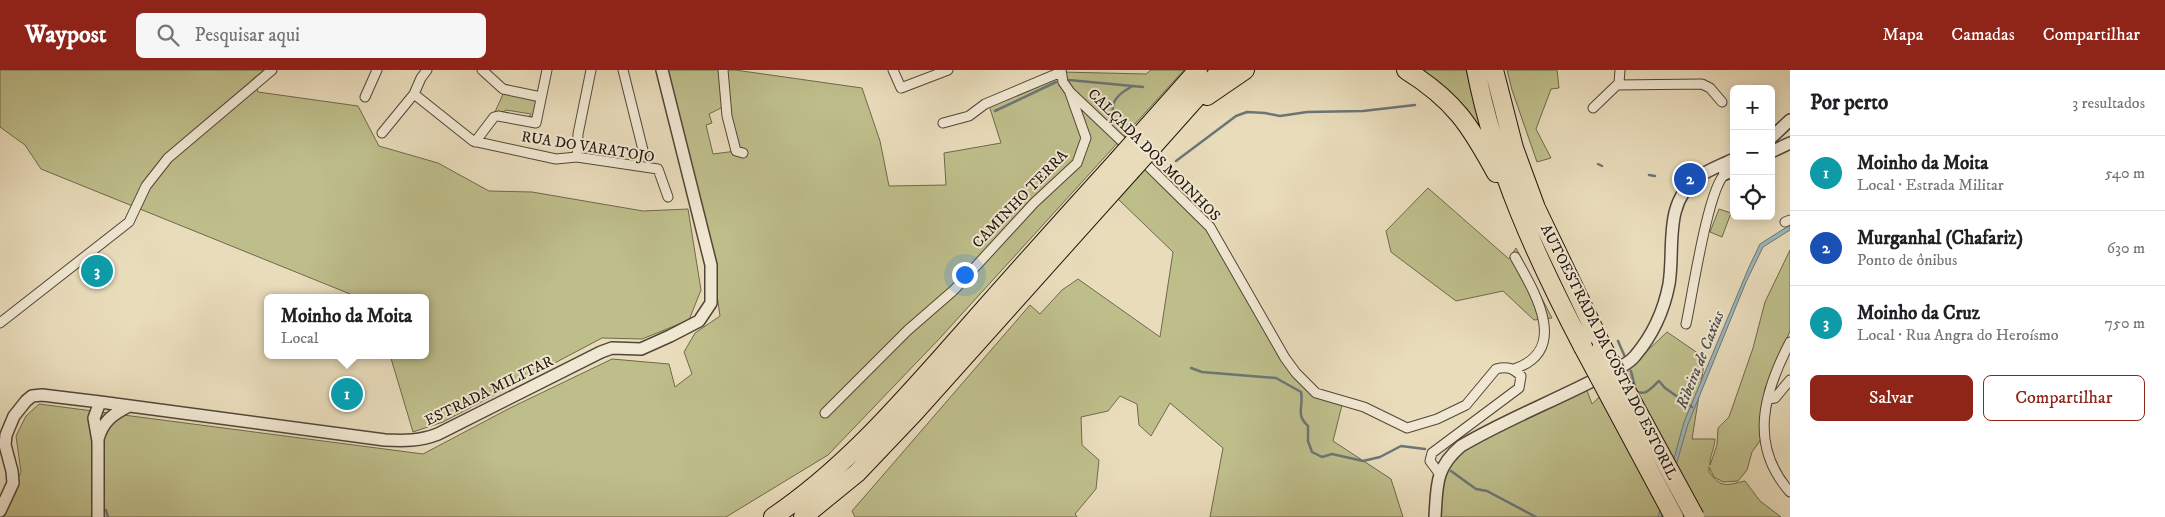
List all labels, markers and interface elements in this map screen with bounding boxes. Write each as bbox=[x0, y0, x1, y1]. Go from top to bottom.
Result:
search box bbox=[136, 13, 486, 58]
text: Waypost bbox=[25, 20, 106, 50]
icon: search bbox=[154, 21, 182, 49]
text: Pesquisar aqui bbox=[194, 24, 300, 47]
text: Mapa bbox=[1883, 24, 1923, 46]
text: Camadas bbox=[1951, 24, 2015, 46]
text: Compartilhar bbox=[2043, 24, 2140, 46]
street label: CALÇADA DOS MOINHOS bbox=[1084, 85, 1224, 225]
map controls bbox=[1730, 85, 1775, 220]
button: + bbox=[1730, 85, 1775, 130]
text: Por perto bbox=[1810, 90, 1888, 116]
text: 3 resultados bbox=[2072, 93, 2145, 113]
street label: RUA DO VARATOJO bbox=[520, 127, 656, 167]
button: − bbox=[1730, 130, 1775, 175]
street label: CAMINHO TERRA bbox=[968, 146, 1072, 252]
text: Moinho da Moita bbox=[1857, 152, 1988, 175]
pin: 2 bbox=[1674, 160, 1706, 198]
text: 1 bbox=[1823, 163, 1829, 183]
text: 540 m bbox=[2105, 163, 2145, 183]
button: locate bbox=[1730, 175, 1775, 220]
text: Local · Estrada Militar bbox=[1857, 175, 2004, 195]
street label: AUTOESTRADA DA COSTA DO ESTORIL bbox=[1536, 221, 1682, 483]
text: Murganhal (Chafariz) bbox=[1857, 227, 2023, 250]
text: 2 bbox=[1822, 238, 1830, 258]
text: 630 m bbox=[2107, 238, 2145, 258]
text: Ponto de ônibus bbox=[1857, 250, 1957, 270]
pin: 3 bbox=[81, 252, 113, 290]
your location bbox=[952, 262, 978, 288]
popup bbox=[264, 294, 429, 359]
text: Moinho da Cruz bbox=[1857, 302, 1980, 325]
text: Moinho da Moita bbox=[281, 305, 412, 328]
water label: Ribeira de Caxias bbox=[1671, 307, 1729, 413]
text: 3 bbox=[1823, 313, 1829, 333]
text: 750 m bbox=[2105, 313, 2145, 333]
text: Local · Rua Angra do Heroísmo bbox=[1857, 325, 2059, 345]
text: Local bbox=[281, 328, 319, 348]
street label: ESTRADA MILITAR bbox=[422, 352, 556, 430]
pin: 1 bbox=[331, 375, 363, 413]
button: Salvar bbox=[1810, 375, 1973, 421]
button: Compartilhar bbox=[1983, 375, 2145, 421]

